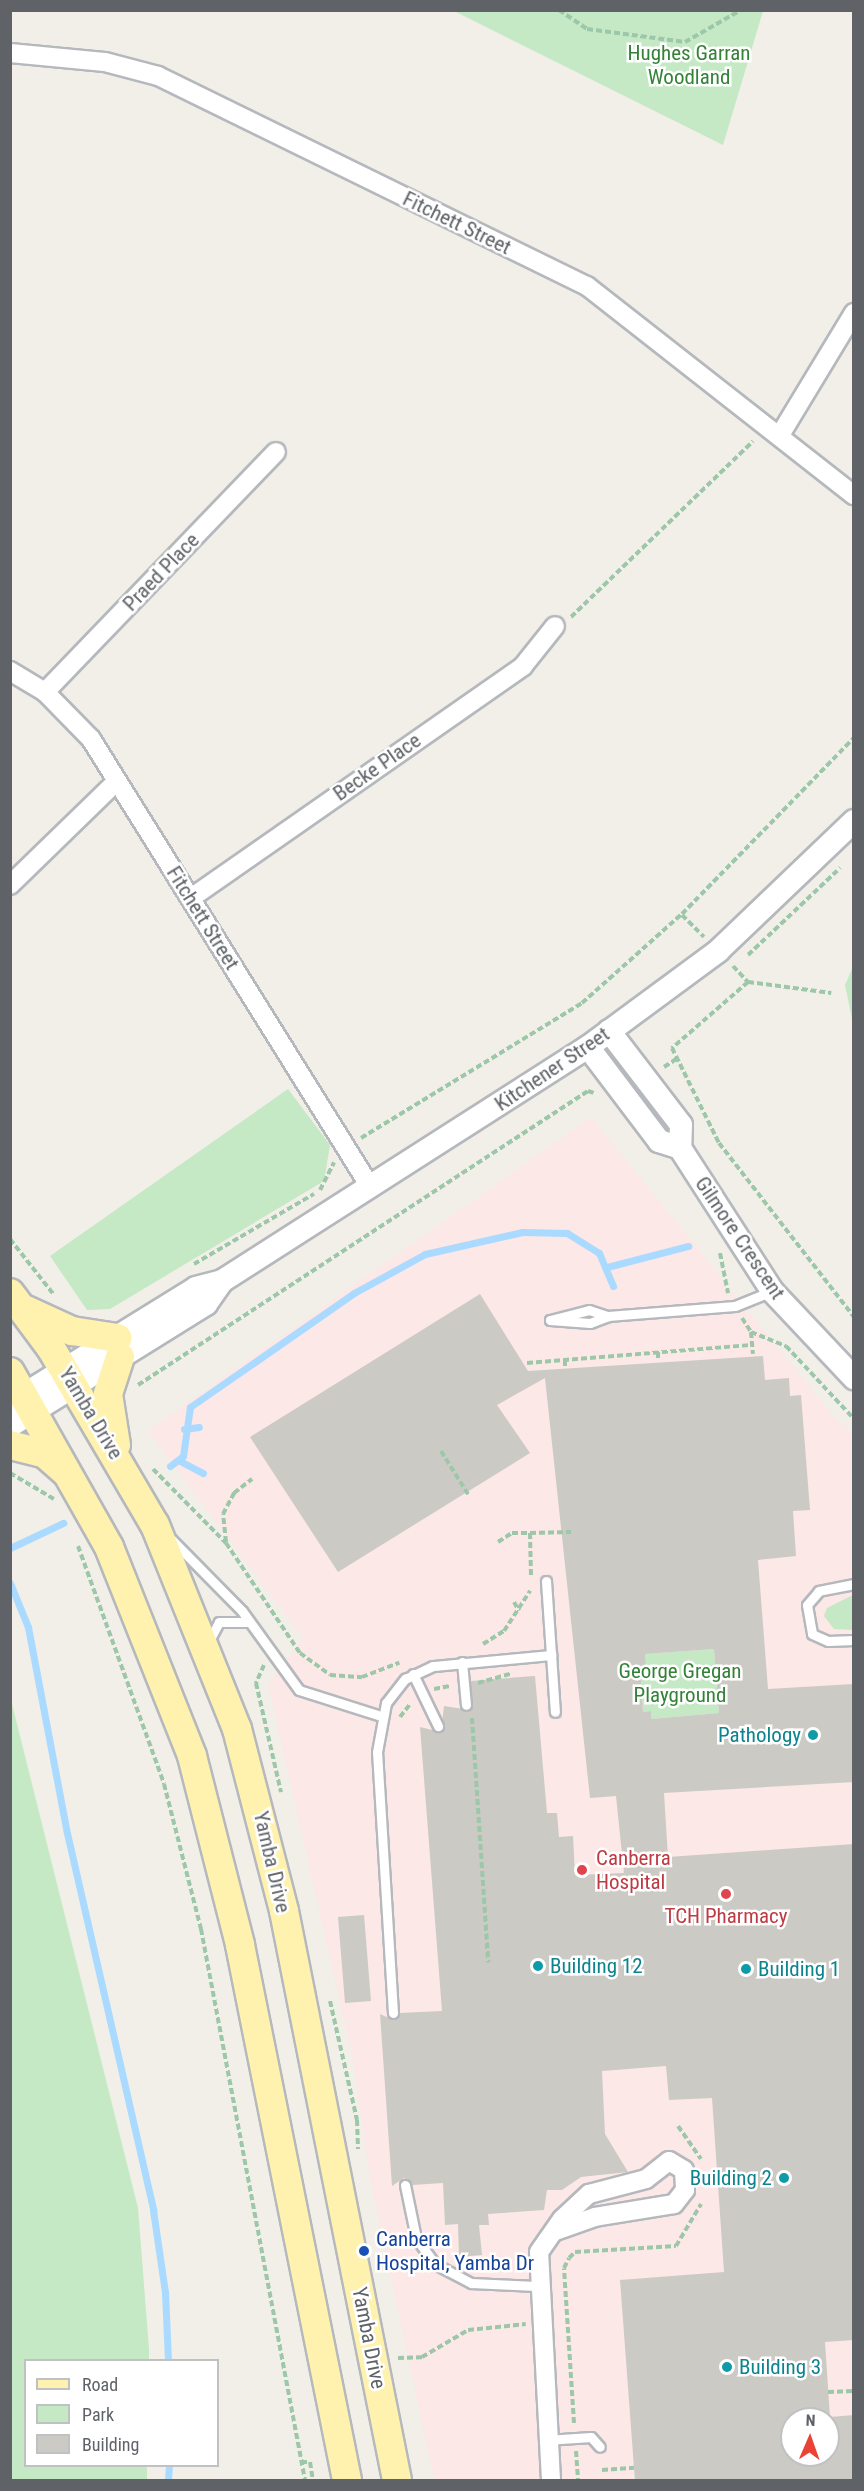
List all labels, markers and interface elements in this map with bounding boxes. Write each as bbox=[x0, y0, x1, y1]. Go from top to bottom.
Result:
park label: Hughes Garran Woodland bbox=[628, 40, 750, 90]
street label: Fitchett Street bbox=[399, 186, 515, 260]
street label: Praed Place bbox=[118, 528, 204, 616]
street label: Becke Place bbox=[328, 728, 426, 806]
street label: Fitchett Street bbox=[161, 862, 245, 974]
street label: Kitchener Street bbox=[490, 1021, 614, 1117]
street label: Gilmore Crescent bbox=[690, 1172, 790, 1304]
street label: Yamba Drive bbox=[54, 1362, 128, 1464]
park label: George Gregan Playground bbox=[618, 1658, 742, 1708]
place label: Pathology bbox=[718, 1722, 801, 1748]
marker: Pathology bbox=[806, 1728, 820, 1742]
street label: Yamba Drive bbox=[248, 1809, 296, 1915]
place label: Canberra Hospital bbox=[596, 1845, 671, 1895]
marker: Canberra Hospital bbox=[573, 1861, 591, 1879]
marker: TCH Pharmacy bbox=[719, 1887, 733, 1901]
place label: TCH Pharmacy bbox=[665, 1903, 787, 1929]
place label: Building 12 bbox=[550, 1953, 643, 1979]
place label: Building 1 bbox=[758, 1956, 840, 1982]
marker: Building 12 bbox=[531, 1959, 545, 1973]
marker: Building 1 bbox=[739, 1962, 753, 1976]
place label: Building 2 bbox=[690, 2165, 772, 2191]
marker: Building 2 bbox=[777, 2171, 791, 2185]
place label: Canberra Hospital, Yamba Dr bbox=[376, 2226, 534, 2276]
marker: Canberra Hospital, Yamba Dr bbox=[357, 2244, 371, 2258]
street label: Yamba Drive bbox=[347, 2285, 391, 2391]
place label: Building 3 bbox=[739, 2354, 821, 2380]
legend bbox=[24, 2359, 219, 2467]
marker: Building 3 bbox=[720, 2360, 734, 2374]
text: Road bbox=[82, 2374, 118, 2395]
text: Park bbox=[82, 2404, 114, 2425]
north arrow bbox=[780, 2407, 840, 2467]
text: N bbox=[805, 2411, 816, 2430]
text: Building bbox=[82, 2434, 139, 2455]

